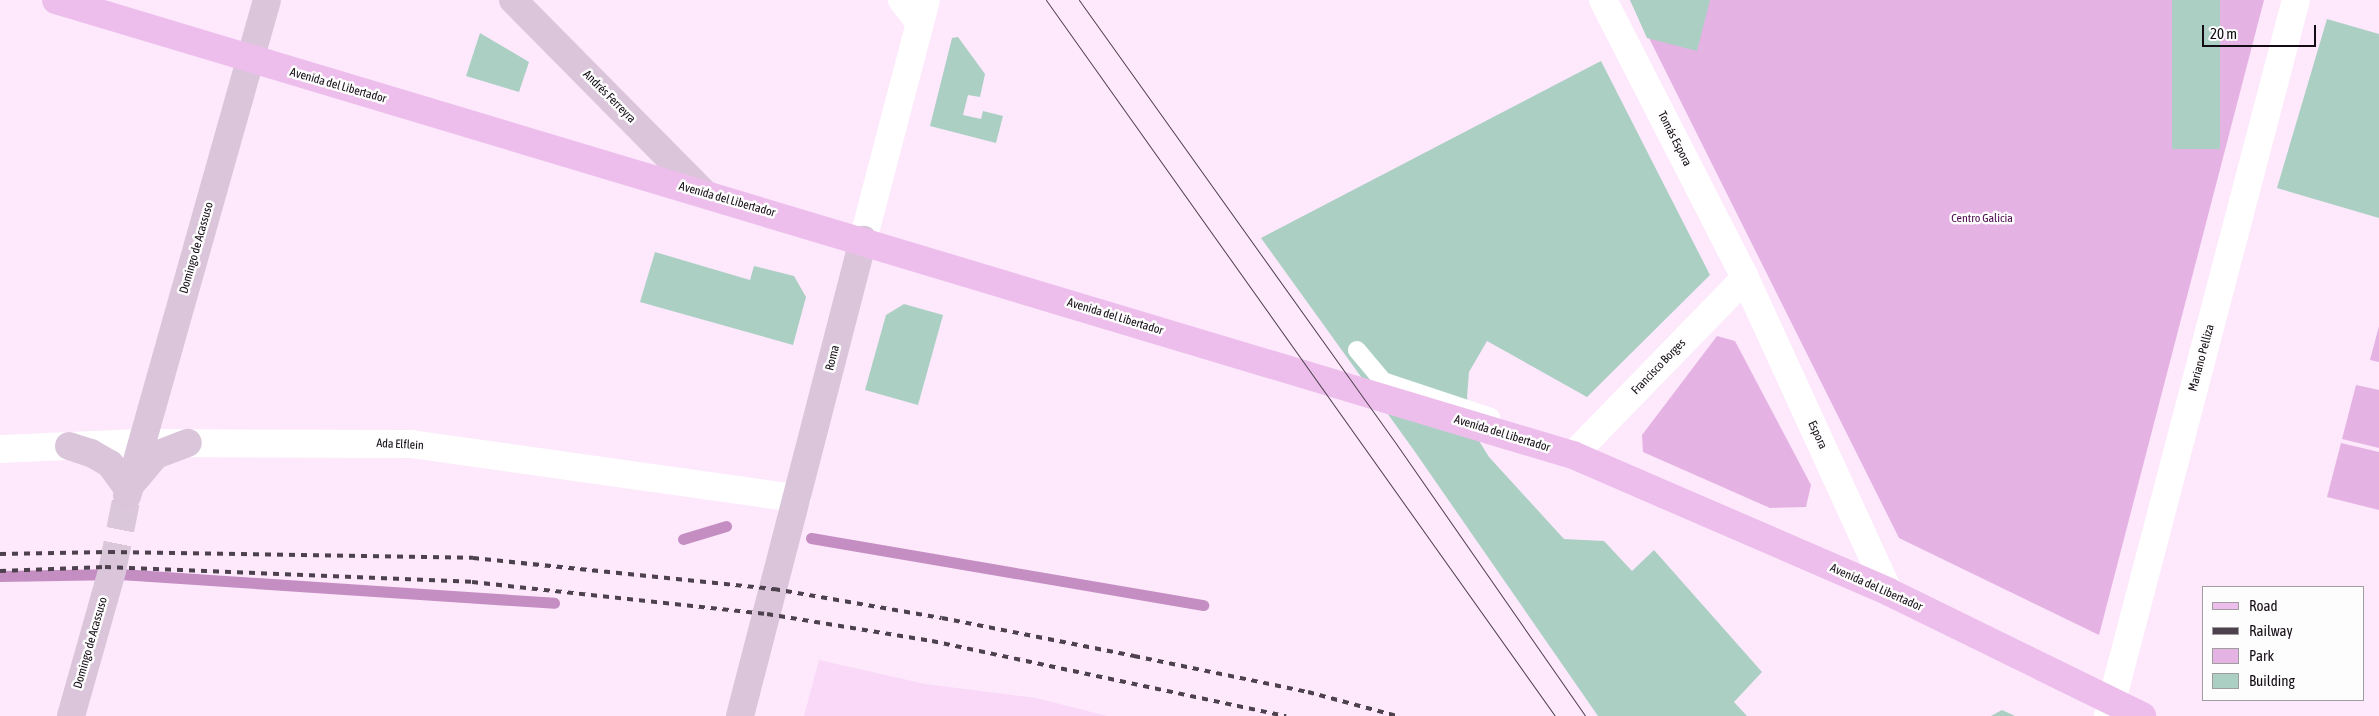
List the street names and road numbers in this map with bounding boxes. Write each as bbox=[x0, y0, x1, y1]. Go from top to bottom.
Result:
street label: Avenida del Libertador bbox=[288, 65, 388, 107]
street label: Andrés Ferreyra bbox=[580, 68, 638, 126]
street label: Tomás Espora bbox=[1654, 109, 1694, 169]
street label: Avenida del Libertador bbox=[677, 179, 777, 221]
street label: Domingo de Acassuso bbox=[177, 201, 217, 295]
street label: Avenida del Libertador bbox=[1065, 296, 1165, 338]
street label: Mariano Pelliza bbox=[2186, 323, 2218, 393]
street label: Francisco Borges bbox=[1629, 336, 1689, 398]
street label: Roma bbox=[823, 344, 843, 372]
street label: Avenida del Libertador bbox=[1452, 413, 1552, 455]
street label: Espora bbox=[1804, 419, 1830, 451]
street label: Ada Elflein bbox=[376, 437, 424, 453]
street label: Avenida del Libertador bbox=[1828, 561, 1924, 615]
street label: Domingo de Acassuso bbox=[71, 596, 111, 690]

